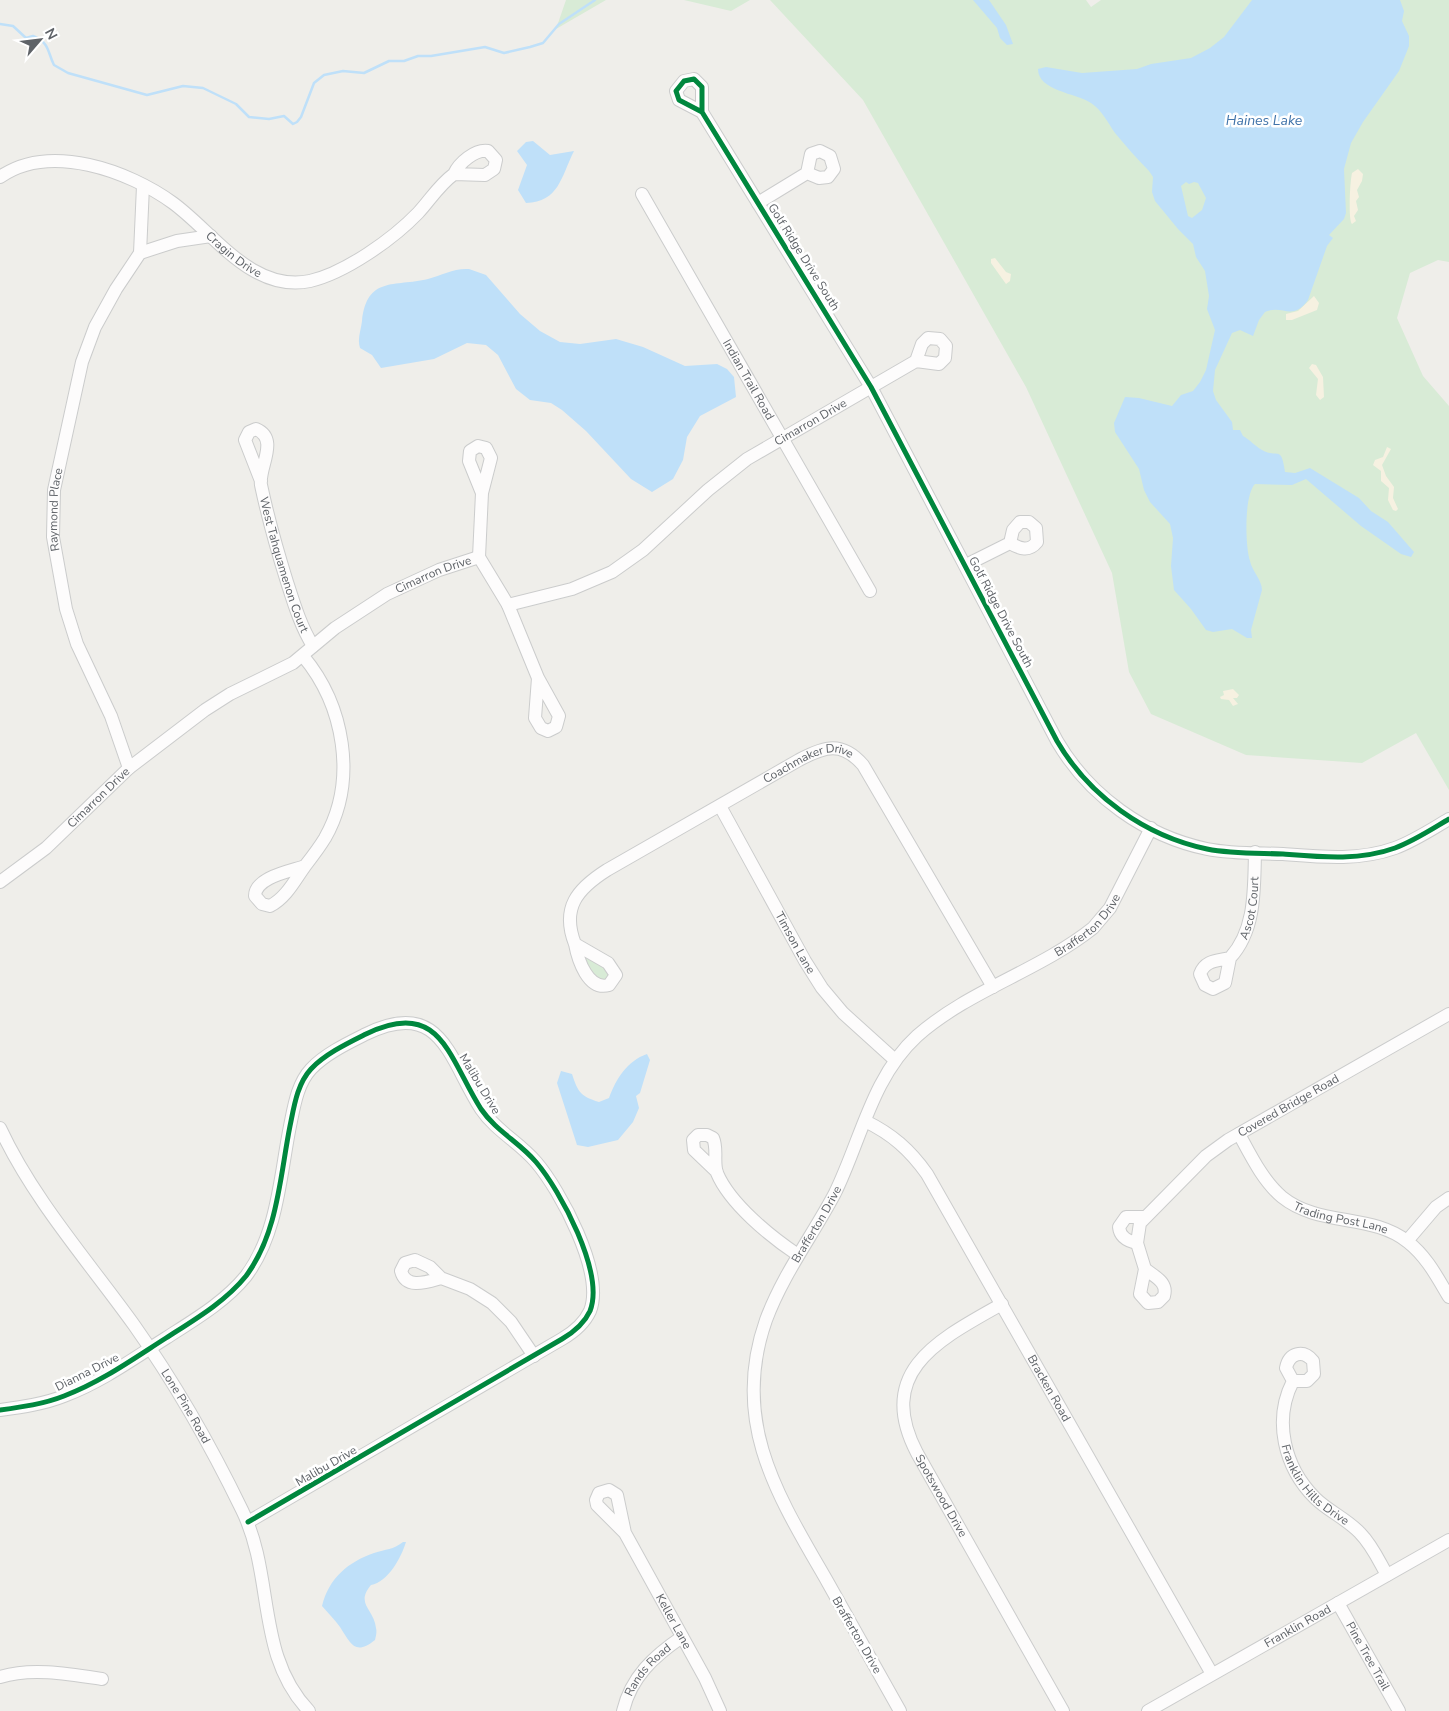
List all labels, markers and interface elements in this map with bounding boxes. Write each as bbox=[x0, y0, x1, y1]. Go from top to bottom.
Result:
north arrow bbox=[15, 15, 65, 65]
text: N bbox=[40, 25, 62, 43]
water label: Haines Lake bbox=[1226, 111, 1303, 130]
street label: Golf Ridge Drive South bbox=[764, 200, 844, 314]
street label: Cragin Drive bbox=[202, 228, 264, 281]
street label: Indian Trail Road bbox=[719, 336, 778, 423]
street label: Cimarron Drive bbox=[771, 395, 850, 450]
street label: Raymond Place bbox=[45, 466, 67, 553]
street label: West Tahquamenon Court bbox=[256, 495, 313, 636]
street label: Cimarron Drive bbox=[392, 552, 473, 597]
street label: Golf Ridge Drive South bbox=[965, 554, 1037, 670]
street label: Coachmaker Drive bbox=[760, 740, 857, 787]
street label: Cimarron Drive bbox=[64, 764, 133, 831]
street label: Ascot Court bbox=[1236, 876, 1262, 942]
street label: Brafferton Drive bbox=[1051, 891, 1124, 960]
street label: Timson Lane bbox=[771, 909, 819, 977]
street label: Malibu Drive bbox=[456, 1051, 504, 1117]
street label: Covered Bridge Road bbox=[1235, 1070, 1342, 1141]
street label: Brafferton Drive bbox=[788, 1183, 845, 1266]
street label: Trading Post Lane bbox=[1291, 1198, 1390, 1238]
street label: Dianna Drive bbox=[52, 1349, 122, 1395]
street label: Bracken Road bbox=[1024, 1352, 1074, 1424]
street label: Lone Pine Road bbox=[157, 1366, 214, 1446]
street label: Malibu Drive bbox=[292, 1442, 360, 1490]
street label: Franklin Hills Drive bbox=[1278, 1443, 1352, 1529]
street label: Spotswood Drive bbox=[911, 1451, 971, 1540]
street label: Keller Lane bbox=[652, 1591, 695, 1652]
street label: Brafferton Drive bbox=[828, 1594, 886, 1676]
street label: Franklin Road bbox=[1261, 1601, 1334, 1651]
street label: Pine Tree Trail bbox=[1342, 1619, 1394, 1694]
street label: Rands Road bbox=[621, 1640, 674, 1699]

